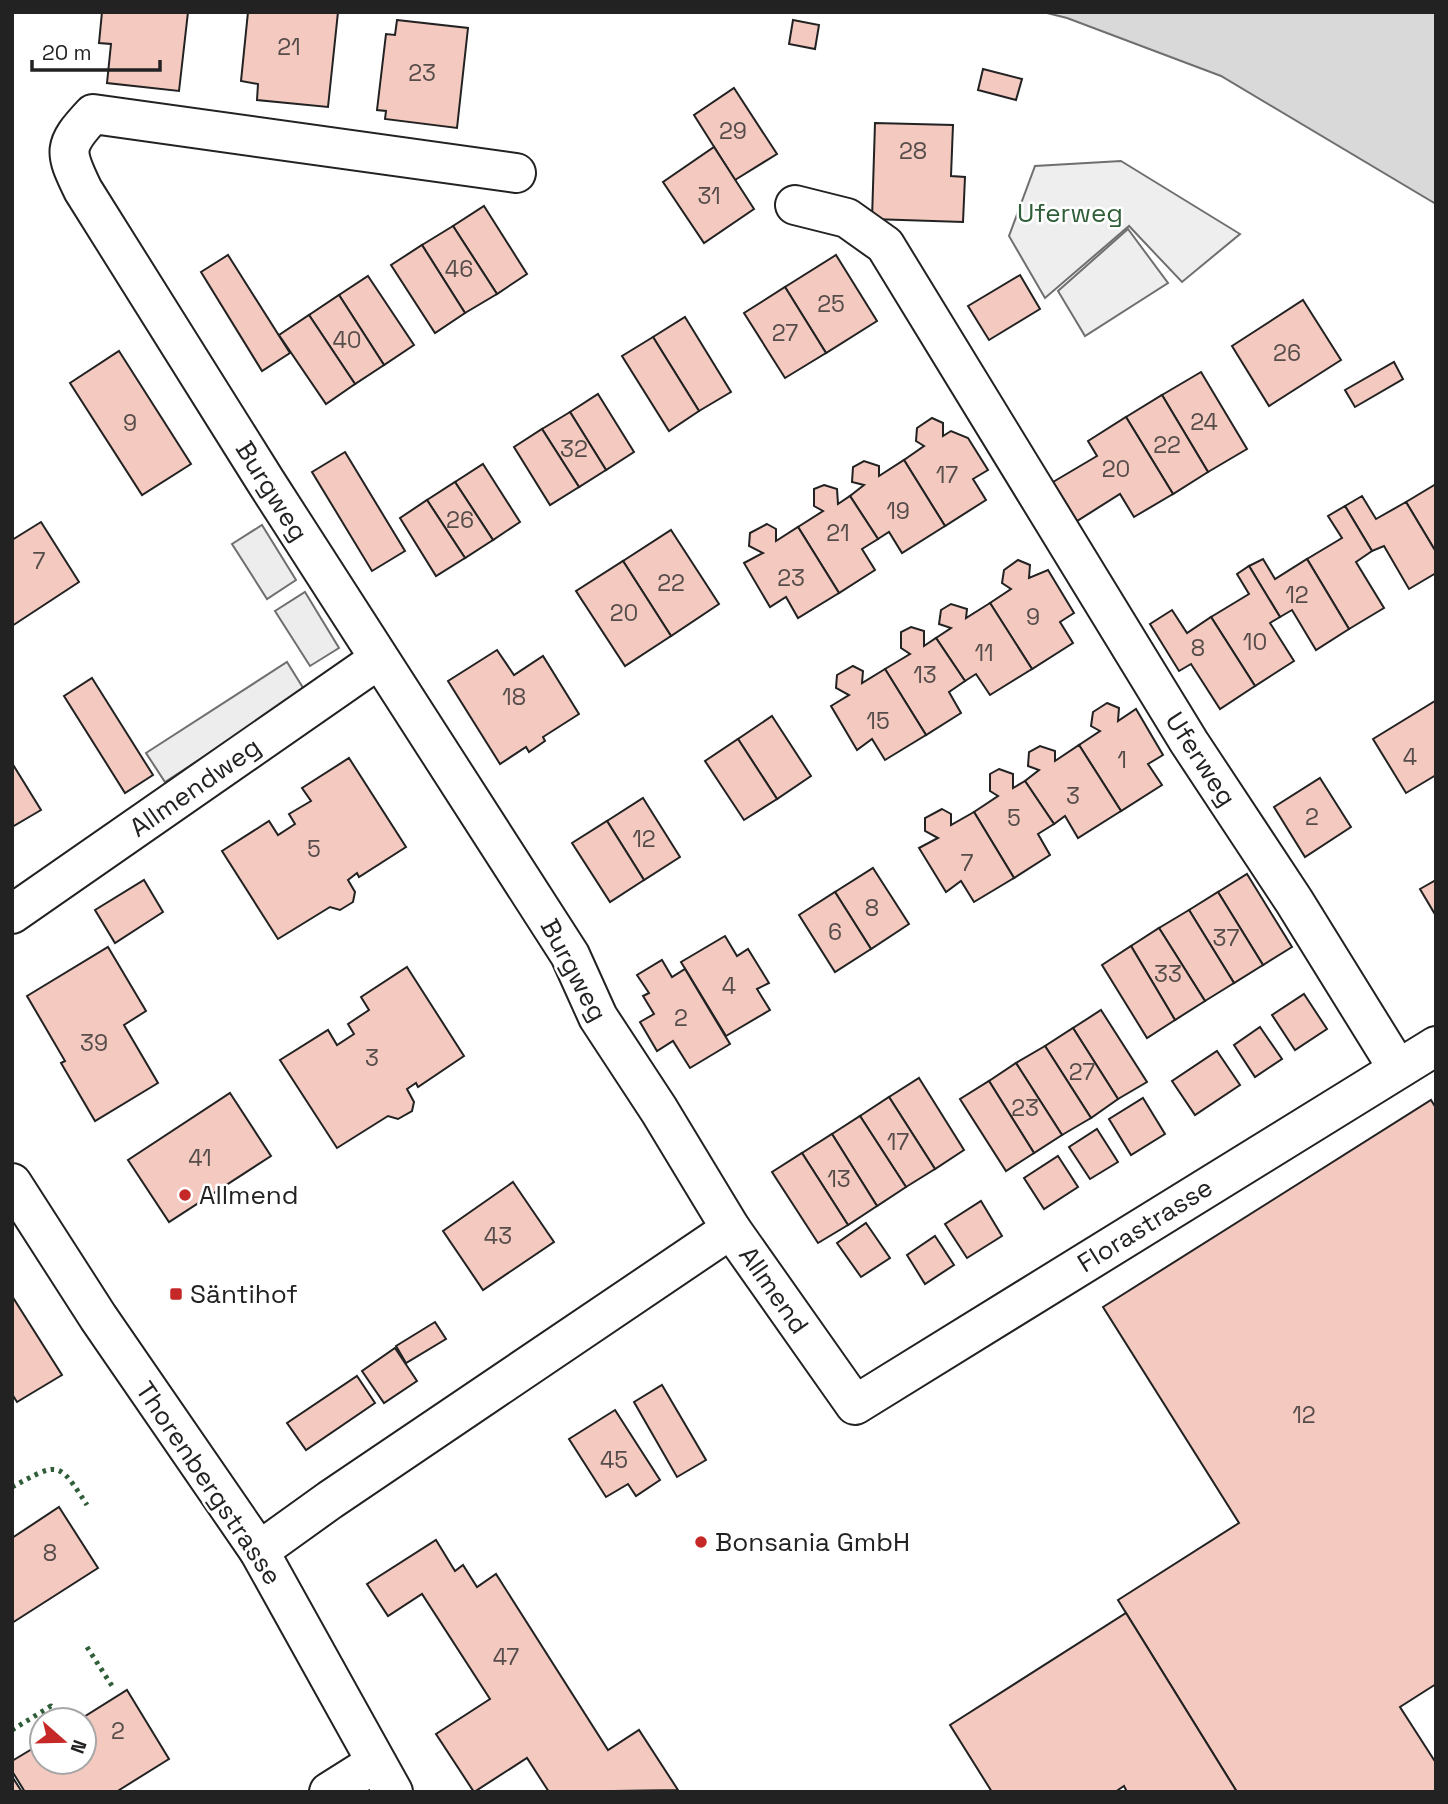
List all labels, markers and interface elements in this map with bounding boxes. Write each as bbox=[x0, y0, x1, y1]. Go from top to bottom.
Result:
scale bar bbox=[32, 28, 159, 72]
house number: 21 bbox=[277, 32, 301, 62]
text: 20 m bbox=[42, 39, 92, 66]
house number: 23 bbox=[408, 58, 436, 88]
house number: 29 bbox=[719, 116, 747, 146]
house number: 28 bbox=[899, 136, 927, 166]
house number: 31 bbox=[697, 181, 721, 211]
park label: Uferweg bbox=[1017, 196, 1123, 230]
house number: 46 bbox=[445, 254, 473, 284]
house number: 25 bbox=[817, 289, 845, 319]
house number: 27 bbox=[772, 318, 798, 348]
house number: 40 bbox=[332, 325, 362, 355]
house number: 26 bbox=[1273, 338, 1301, 368]
house number: 24 bbox=[1190, 407, 1218, 437]
house number: 9 bbox=[123, 408, 137, 438]
house number: 22 bbox=[1153, 430, 1181, 460]
house number: 32 bbox=[560, 434, 588, 464]
street label: Burgweg bbox=[228, 435, 316, 547]
house number: 20 bbox=[1102, 454, 1130, 484]
house number: 17 bbox=[936, 460, 958, 490]
house number: 19 bbox=[886, 496, 910, 526]
house number: 26 bbox=[446, 505, 474, 535]
house number: 21 bbox=[826, 518, 850, 548]
house number: 7 bbox=[33, 546, 46, 576]
house number: 23 bbox=[777, 563, 805, 593]
house number: 22 bbox=[657, 568, 685, 598]
house number: 12 bbox=[1285, 580, 1309, 610]
house number: 20 bbox=[610, 598, 638, 628]
house number: 9 bbox=[1026, 602, 1040, 632]
house number: 10 bbox=[1243, 627, 1267, 657]
house number: 8 bbox=[1191, 633, 1205, 663]
house number: 11 bbox=[974, 638, 994, 668]
house number: 13 bbox=[913, 660, 937, 690]
house number: 18 bbox=[502, 682, 526, 712]
street label: Uferweg bbox=[1158, 705, 1244, 813]
house number: 15 bbox=[866, 706, 890, 736]
street label: Allmendweg bbox=[123, 729, 267, 845]
house number: 4 bbox=[1403, 742, 1417, 772]
house number: 1 bbox=[1117, 745, 1127, 775]
house number: 3 bbox=[1066, 781, 1080, 811]
house number: 2 bbox=[1305, 802, 1319, 832]
house number: 5 bbox=[1007, 803, 1021, 833]
house number: 12 bbox=[632, 824, 656, 854]
house number: 5 bbox=[307, 834, 321, 864]
house number: 7 bbox=[961, 848, 974, 878]
house number: 8 bbox=[865, 893, 879, 923]
street label: Burgweg bbox=[533, 913, 615, 1027]
house number: 6 bbox=[828, 917, 842, 947]
house number: 37 bbox=[1213, 923, 1239, 953]
house number: 33 bbox=[1154, 959, 1182, 989]
house number: 4 bbox=[722, 971, 736, 1001]
house number: 2 bbox=[674, 1003, 688, 1033]
house number: 39 bbox=[80, 1028, 108, 1058]
house number: 3 bbox=[365, 1043, 379, 1073]
house number: 27 bbox=[1069, 1057, 1095, 1087]
house number: 23 bbox=[1011, 1093, 1039, 1123]
house number: 17 bbox=[887, 1127, 909, 1157]
house number: 41 bbox=[188, 1143, 212, 1173]
house number: 13 bbox=[827, 1164, 851, 1194]
street label: Florastrasse bbox=[1071, 1170, 1219, 1280]
place label: Allmend bbox=[199, 1178, 299, 1212]
marker: Allmend bbox=[177, 1187, 193, 1203]
house number: 43 bbox=[484, 1221, 512, 1251]
street label: Allmend bbox=[732, 1239, 816, 1341]
place label: Säntihof bbox=[190, 1277, 298, 1311]
marker: Säntihof bbox=[168, 1286, 184, 1302]
street label: Thorenbergstrasse bbox=[128, 1375, 290, 1591]
house number: 12 bbox=[1292, 1400, 1316, 1430]
house number: 45 bbox=[600, 1445, 628, 1475]
place label: Bonsania GmbH bbox=[715, 1525, 910, 1559]
marker: Bonsania GmbH bbox=[693, 1534, 709, 1550]
house number: 8 bbox=[43, 1538, 57, 1568]
house number: 47 bbox=[493, 1642, 519, 1672]
north arrow bbox=[28, 1706, 98, 1776]
house number: 2 bbox=[111, 1716, 125, 1746]
text: N bbox=[65, 1736, 92, 1757]

